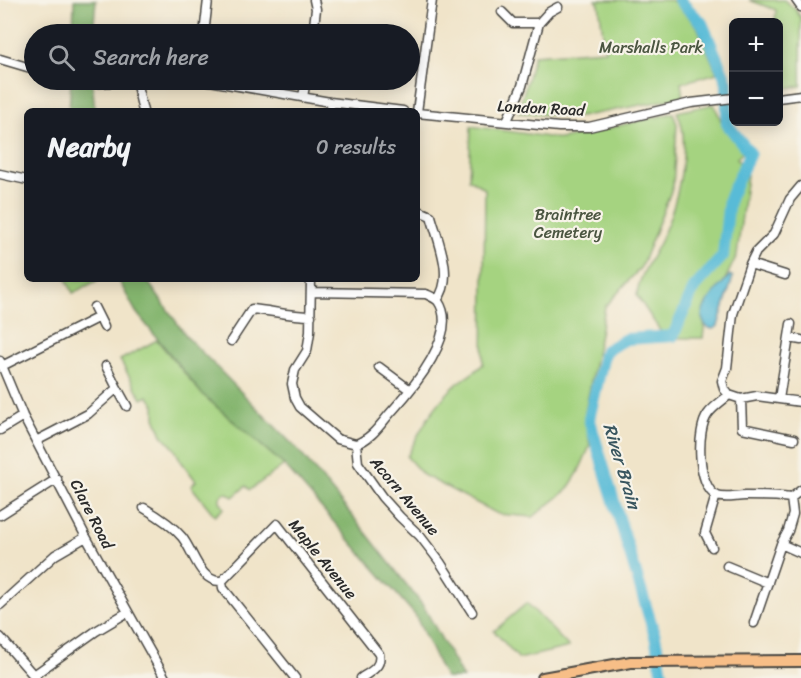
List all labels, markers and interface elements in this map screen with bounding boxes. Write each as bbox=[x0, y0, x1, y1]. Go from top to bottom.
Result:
map controls bbox=[729, 18, 783, 126]
button: + bbox=[729, 18, 783, 72]
search box bbox=[24, 24, 420, 90]
park label: Marshalls Park bbox=[599, 33, 704, 62]
text: Search here bbox=[93, 38, 209, 77]
icon: search bbox=[45, 41, 78, 74]
button: − bbox=[729, 72, 783, 126]
street label: London Road bbox=[496, 91, 587, 125]
text: Nearby bbox=[48, 124, 130, 170]
text: 0 results bbox=[316, 130, 396, 165]
park label: Braintree Cemetery bbox=[534, 200, 603, 247]
water label: River Brain bbox=[594, 419, 651, 515]
street label: Acorn Avenue bbox=[362, 449, 447, 543]
street label: Clare Road bbox=[62, 474, 123, 556]
street label: Maple Avenue bbox=[281, 512, 365, 606]

